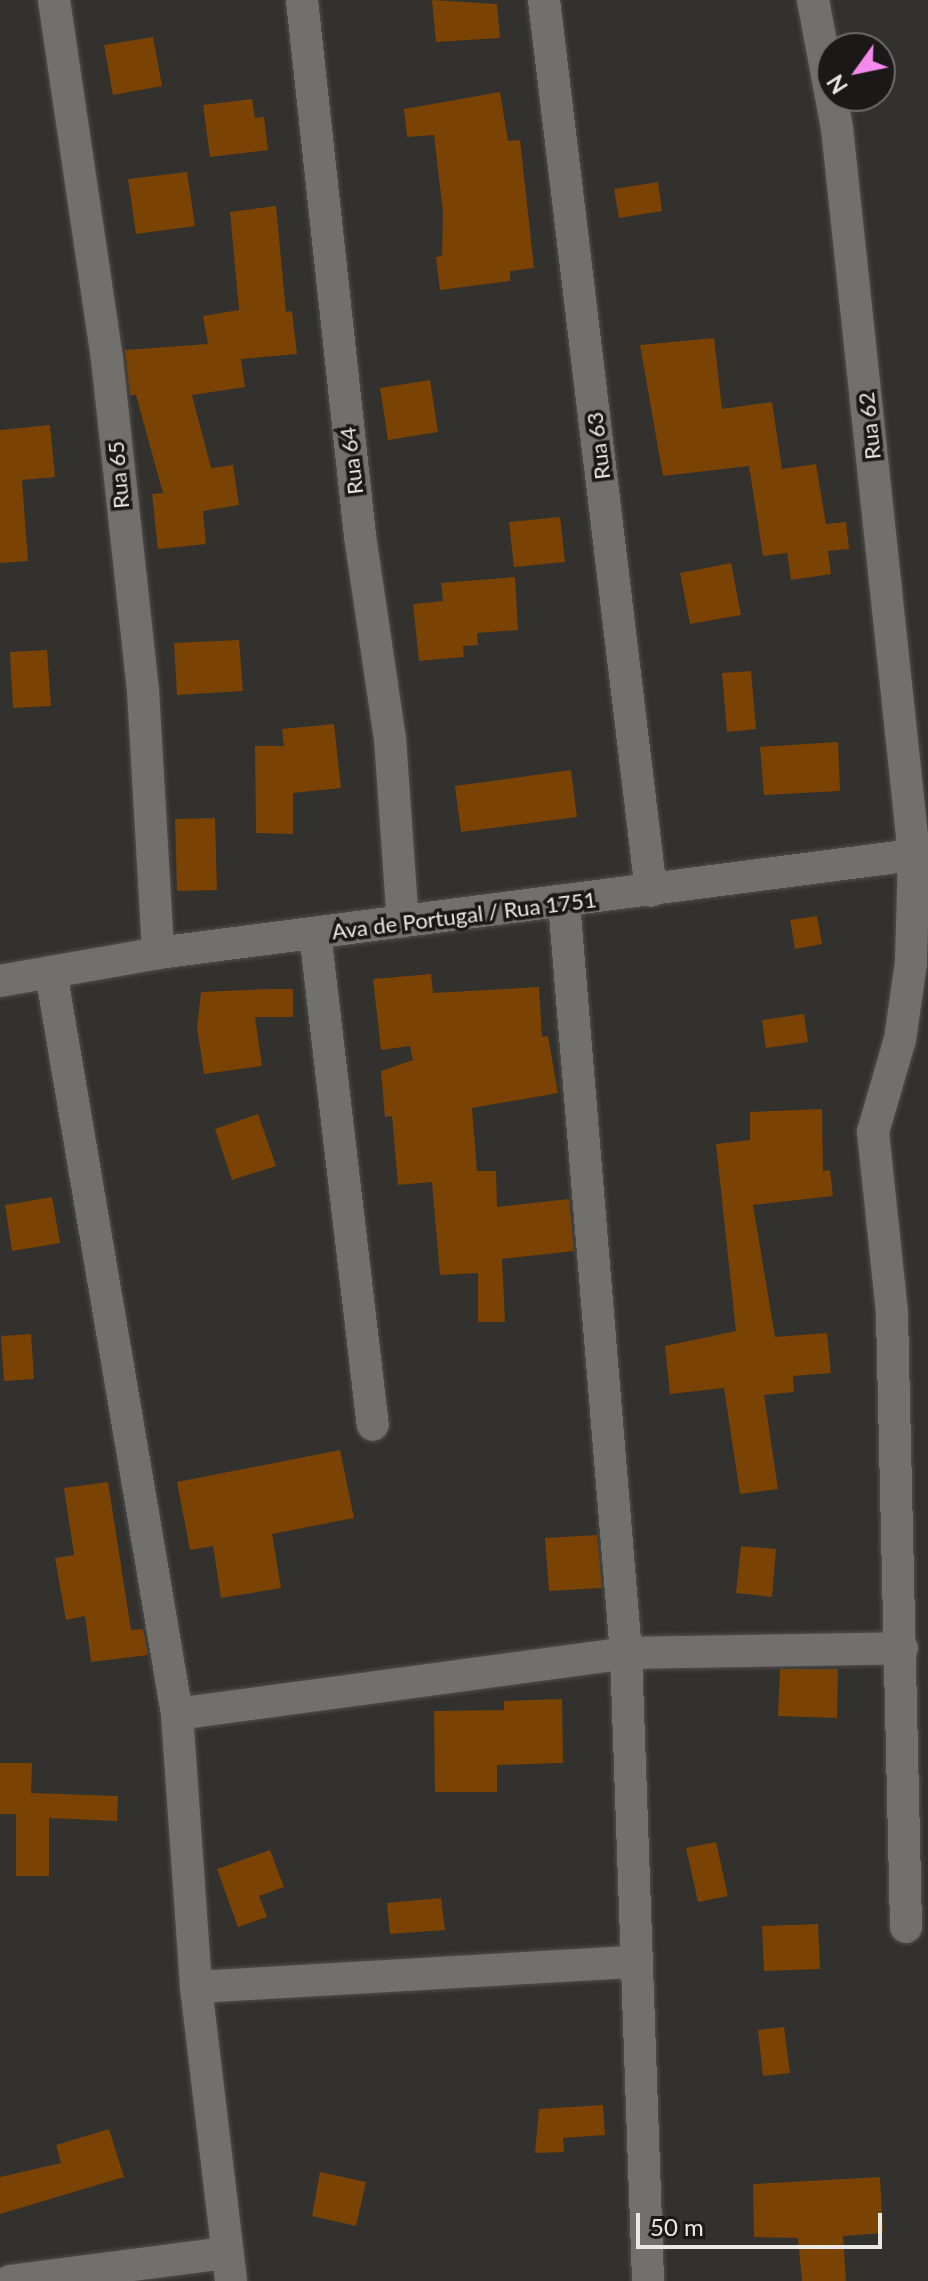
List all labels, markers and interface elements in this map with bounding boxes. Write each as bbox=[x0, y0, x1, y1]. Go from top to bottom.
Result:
north arrow bbox=[816, 32, 896, 112]
text: N bbox=[821, 70, 853, 99]
street label: Rua 62 bbox=[852, 391, 886, 461]
street label: Rua 63 bbox=[581, 411, 615, 481]
street label: Rua 64 bbox=[334, 426, 368, 496]
street label: Rua 65 bbox=[102, 440, 134, 510]
street label: Ava de Portugal / Rua 1751 bbox=[330, 886, 598, 944]
scale bar bbox=[640, 2197, 886, 2247]
text: 50 m bbox=[650, 2212, 704, 2241]

